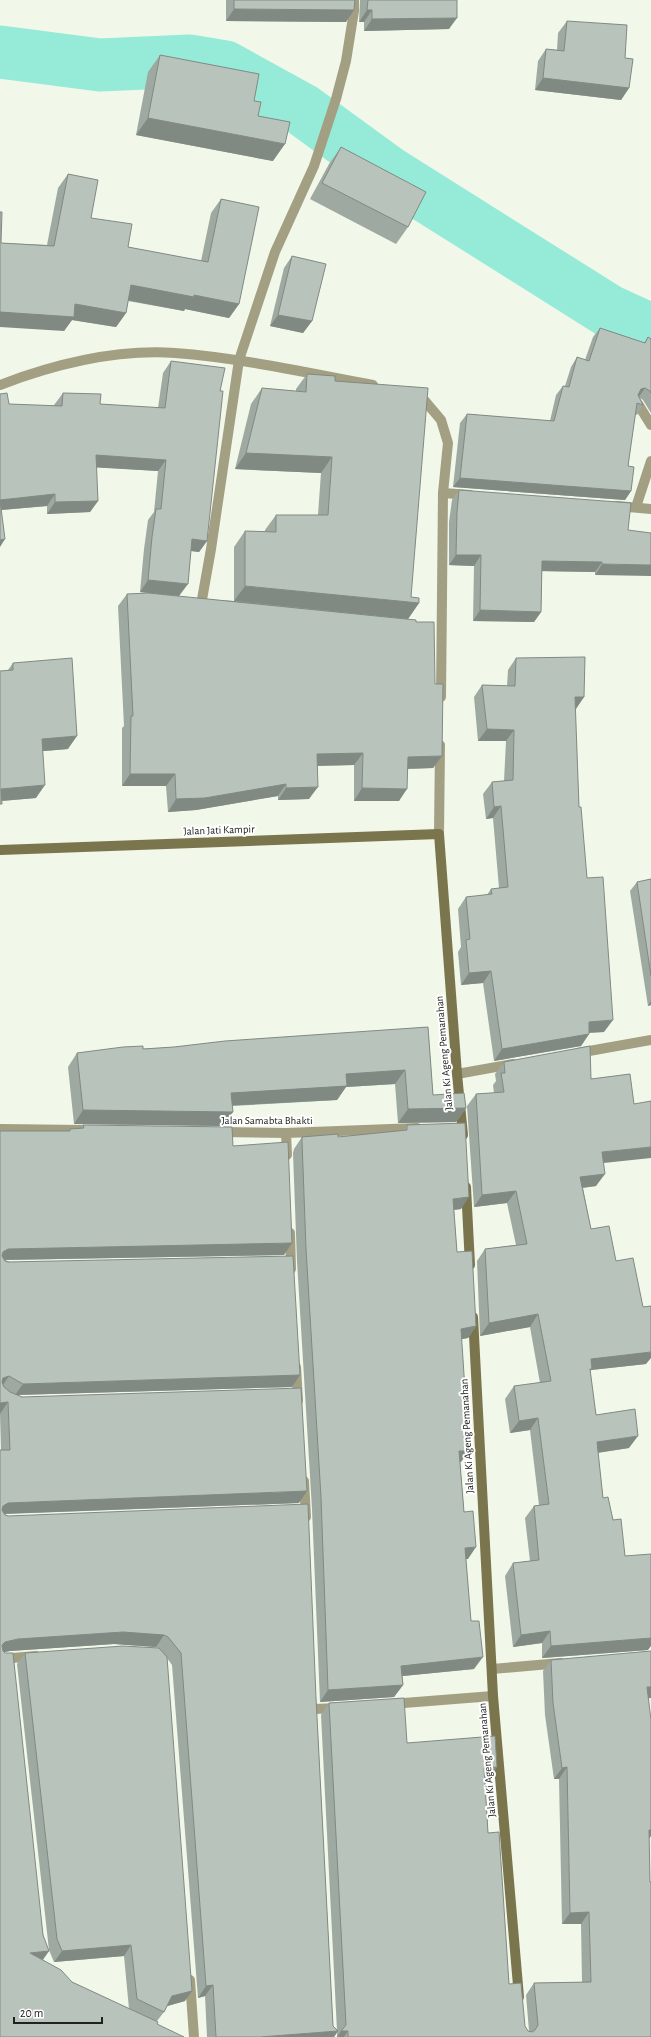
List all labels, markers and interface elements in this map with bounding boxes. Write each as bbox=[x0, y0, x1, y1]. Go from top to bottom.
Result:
street label: Jalan Jati Kampir bbox=[183, 823, 255, 837]
street label: Jalan Ki Ageng Pemanahan bbox=[434, 995, 454, 1111]
street label: Jalan Samabta Bhakti bbox=[221, 1115, 313, 1126]
street label: Jalan Ki Ageng Pemanahan bbox=[459, 1378, 475, 1494]
street label: Jalan Ki Ageng Pemanahan bbox=[477, 1702, 497, 1818]
scale bar bbox=[14, 1999, 102, 2025]
text: 20 m bbox=[20, 2007, 43, 2019]

